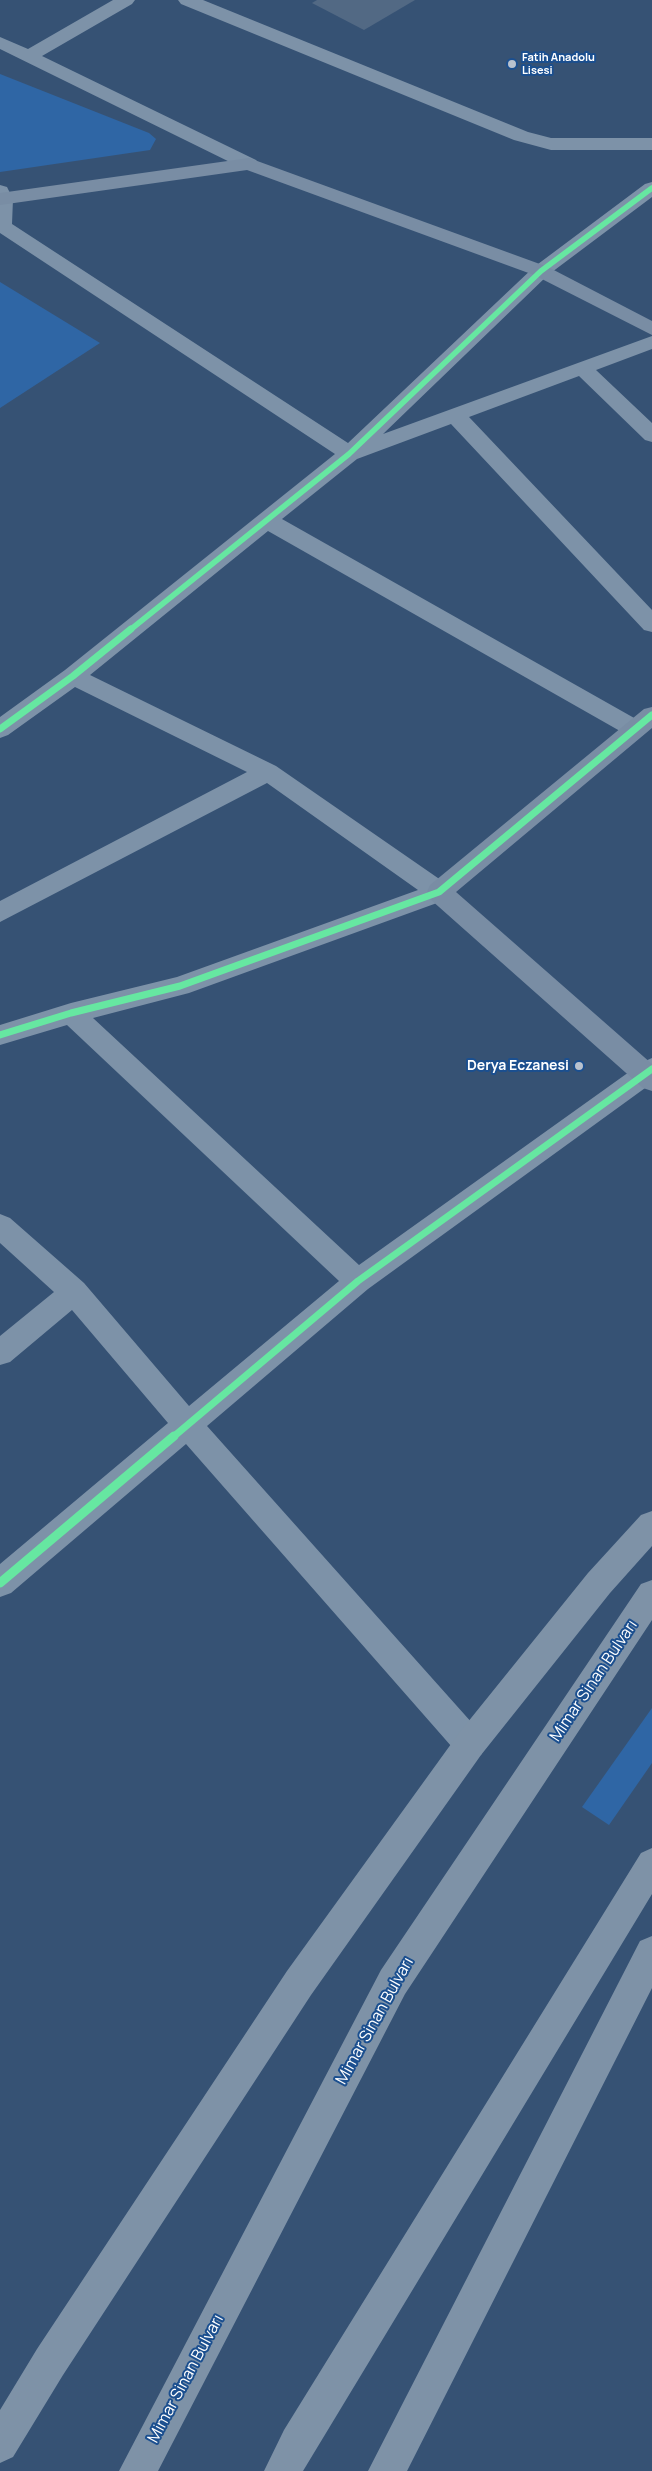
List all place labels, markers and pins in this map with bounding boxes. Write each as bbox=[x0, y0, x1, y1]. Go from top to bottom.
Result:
place label: Fatih Anadolu Lisesi bbox=[522, 51, 595, 77]
marker: Fatih Anadolu Lisesi bbox=[506, 58, 518, 70]
place label: Derya Eczanesi bbox=[467, 1058, 569, 1074]
marker: Derya Eczanesi bbox=[573, 1060, 585, 1072]

